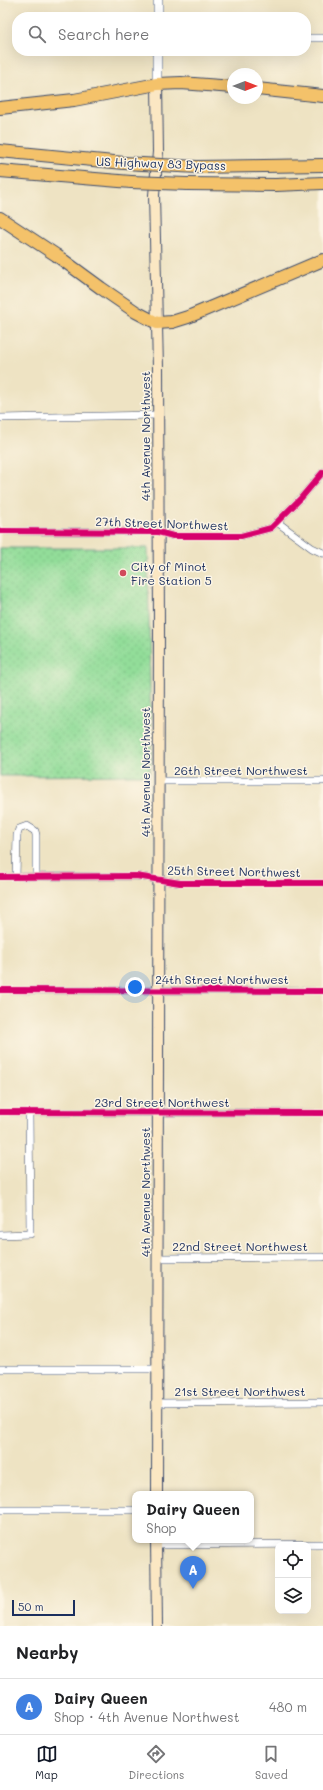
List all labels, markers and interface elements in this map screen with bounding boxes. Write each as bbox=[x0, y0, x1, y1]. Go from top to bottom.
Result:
search box bbox=[12, 12, 311, 56]
icon: search bbox=[26, 23, 48, 45]
text: Search here bbox=[58, 24, 149, 44]
north arrow bbox=[227, 68, 263, 104]
street label: US Highway 83 Bypass bbox=[96, 153, 226, 173]
street label: 4th Avenue Northwest bbox=[137, 371, 153, 501]
street label: 27th Street Northwest bbox=[95, 513, 229, 533]
place label: City of Minot Fire Station 5 bbox=[131, 558, 212, 588]
marker: City of Minot Fire Station 5 bbox=[118, 568, 128, 578]
street label: 4th Avenue Northwest bbox=[137, 707, 153, 837]
street label: 26th Street Northwest bbox=[174, 762, 308, 778]
street label: 25th Street Northwest bbox=[167, 862, 301, 880]
street label: 24th Street Northwest bbox=[155, 971, 289, 987]
your location bbox=[125, 977, 145, 997]
street label: 23rd Street Northwest bbox=[94, 1094, 230, 1110]
street label: 4th Avenue Northwest bbox=[137, 1127, 153, 1257]
street label: 22nd Street Northwest bbox=[172, 1238, 308, 1254]
street label: 21st Street Northwest bbox=[175, 1383, 305, 1399]
popup bbox=[132, 1491, 254, 1543]
text: Dairy Queen bbox=[146, 1499, 240, 1519]
text: Shop bbox=[146, 1519, 177, 1536]
map controls bbox=[275, 1542, 311, 1614]
button: locate bbox=[275, 1542, 311, 1578]
pin: A bbox=[180, 1556, 206, 1589]
button: layers bbox=[275, 1578, 311, 1614]
scale bar bbox=[12, 1598, 75, 1617]
text: 50 m bbox=[18, 1599, 44, 1614]
text: Nearby bbox=[16, 1641, 78, 1663]
text: Dairy Queen bbox=[54, 1688, 148, 1708]
text: A bbox=[24, 1698, 34, 1715]
text: 480 m bbox=[269, 1698, 307, 1715]
text: Shop · 4th Avenue Northwest bbox=[54, 1708, 239, 1725]
tab: Map bbox=[35, 1743, 58, 1782]
tab: Directions bbox=[128, 1743, 184, 1782]
tab: Saved bbox=[255, 1743, 288, 1782]

